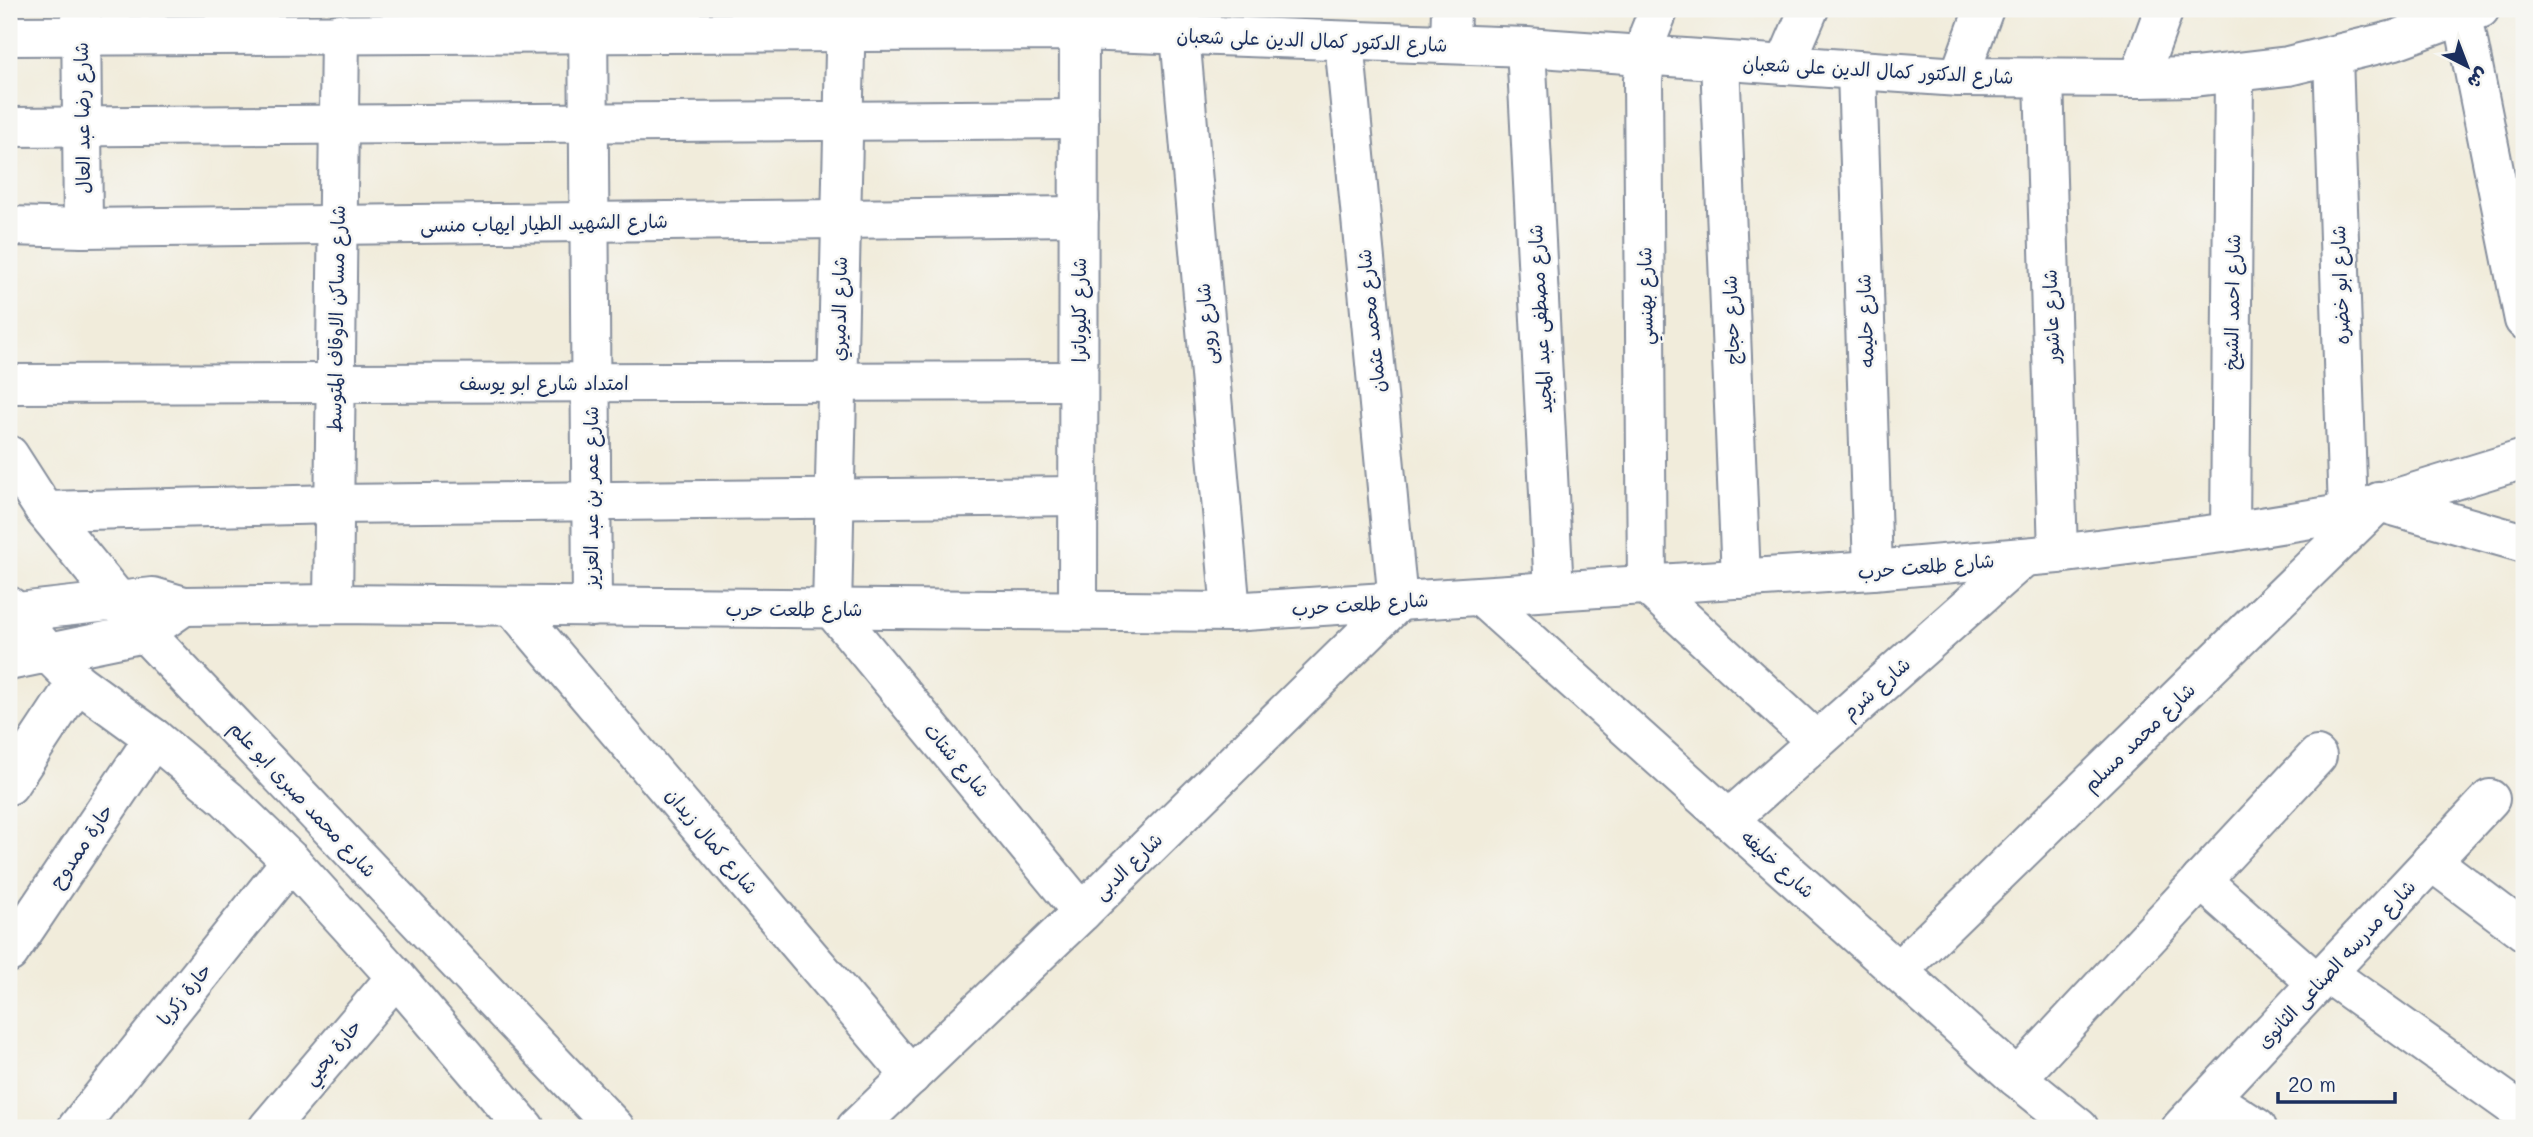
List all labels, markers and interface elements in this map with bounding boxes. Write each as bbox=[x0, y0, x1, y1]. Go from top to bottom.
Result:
street label: شارع الدكتور كمال الدين على شعبان bbox=[1176, 22, 1448, 59]
north arrow bbox=[2432, 32, 2502, 102]
street label: شارع رضا عبد العال bbox=[68, 42, 97, 194]
street label: شارع الدكتور كمال الدين على شعبان bbox=[1742, 50, 2014, 91]
text: ش bbox=[2463, 63, 2495, 95]
street label: شارع مساكن الاوقاف المتوسط bbox=[321, 205, 352, 433]
street label: شارع الشهيد الطيار ايهاب منسى bbox=[420, 208, 668, 239]
street label: شارع مصطفى عبد المجيد bbox=[1522, 224, 1559, 414]
street label: شارع ابو خضره bbox=[2325, 225, 2356, 345]
street label: شارع احمد الشيخ bbox=[2218, 234, 2247, 370]
street label: شارع بهنسي bbox=[1631, 247, 1663, 345]
street label: شارع محمد عثمان bbox=[1351, 248, 1392, 394]
street label: شارع الدميري bbox=[825, 256, 855, 362]
street label: شارع كليوباترا bbox=[1066, 257, 1093, 363]
street label: شارع عاشور bbox=[2036, 269, 2067, 365]
street label: شارع حليمه bbox=[1850, 273, 1881, 369]
street label: شارع حجاج bbox=[1716, 275, 1747, 365]
street label: شارع روبى bbox=[1189, 282, 1224, 366]
street label: امتداد شارع ابو يوسف bbox=[459, 370, 629, 397]
street label: شارع عمر بن عبد العزيز bbox=[578, 406, 605, 590]
street label: شارع طلعت حرب bbox=[1857, 547, 1995, 586]
street label: شارع طلعت حرب bbox=[1291, 586, 1429, 623]
street label: شارع طلعت حرب bbox=[725, 596, 863, 623]
street label: شارع شرم bbox=[1836, 651, 1917, 726]
street label: شارع محمد مسلم bbox=[2077, 677, 2202, 799]
street label: شارع محمد صبرى ابو علم bbox=[222, 715, 382, 884]
street label: شارع شتات bbox=[918, 717, 996, 803]
street label: شارع كمال زيدان bbox=[659, 782, 764, 900]
street label: حارة ممدوح bbox=[43, 799, 119, 893]
street label: شارع خليفه bbox=[1735, 824, 1820, 905]
street label: شارع الدبى bbox=[1088, 827, 1169, 906]
street label: شارع مدرسه الصناعى الثانوى bbox=[2251, 874, 2422, 1055]
street label: حارة زكريا bbox=[151, 958, 216, 1030]
street label: حارة يحيي bbox=[297, 1014, 370, 1093]
scale bar bbox=[2278, 1060, 2395, 1104]
text: 20 m bbox=[2288, 1070, 2336, 1097]

